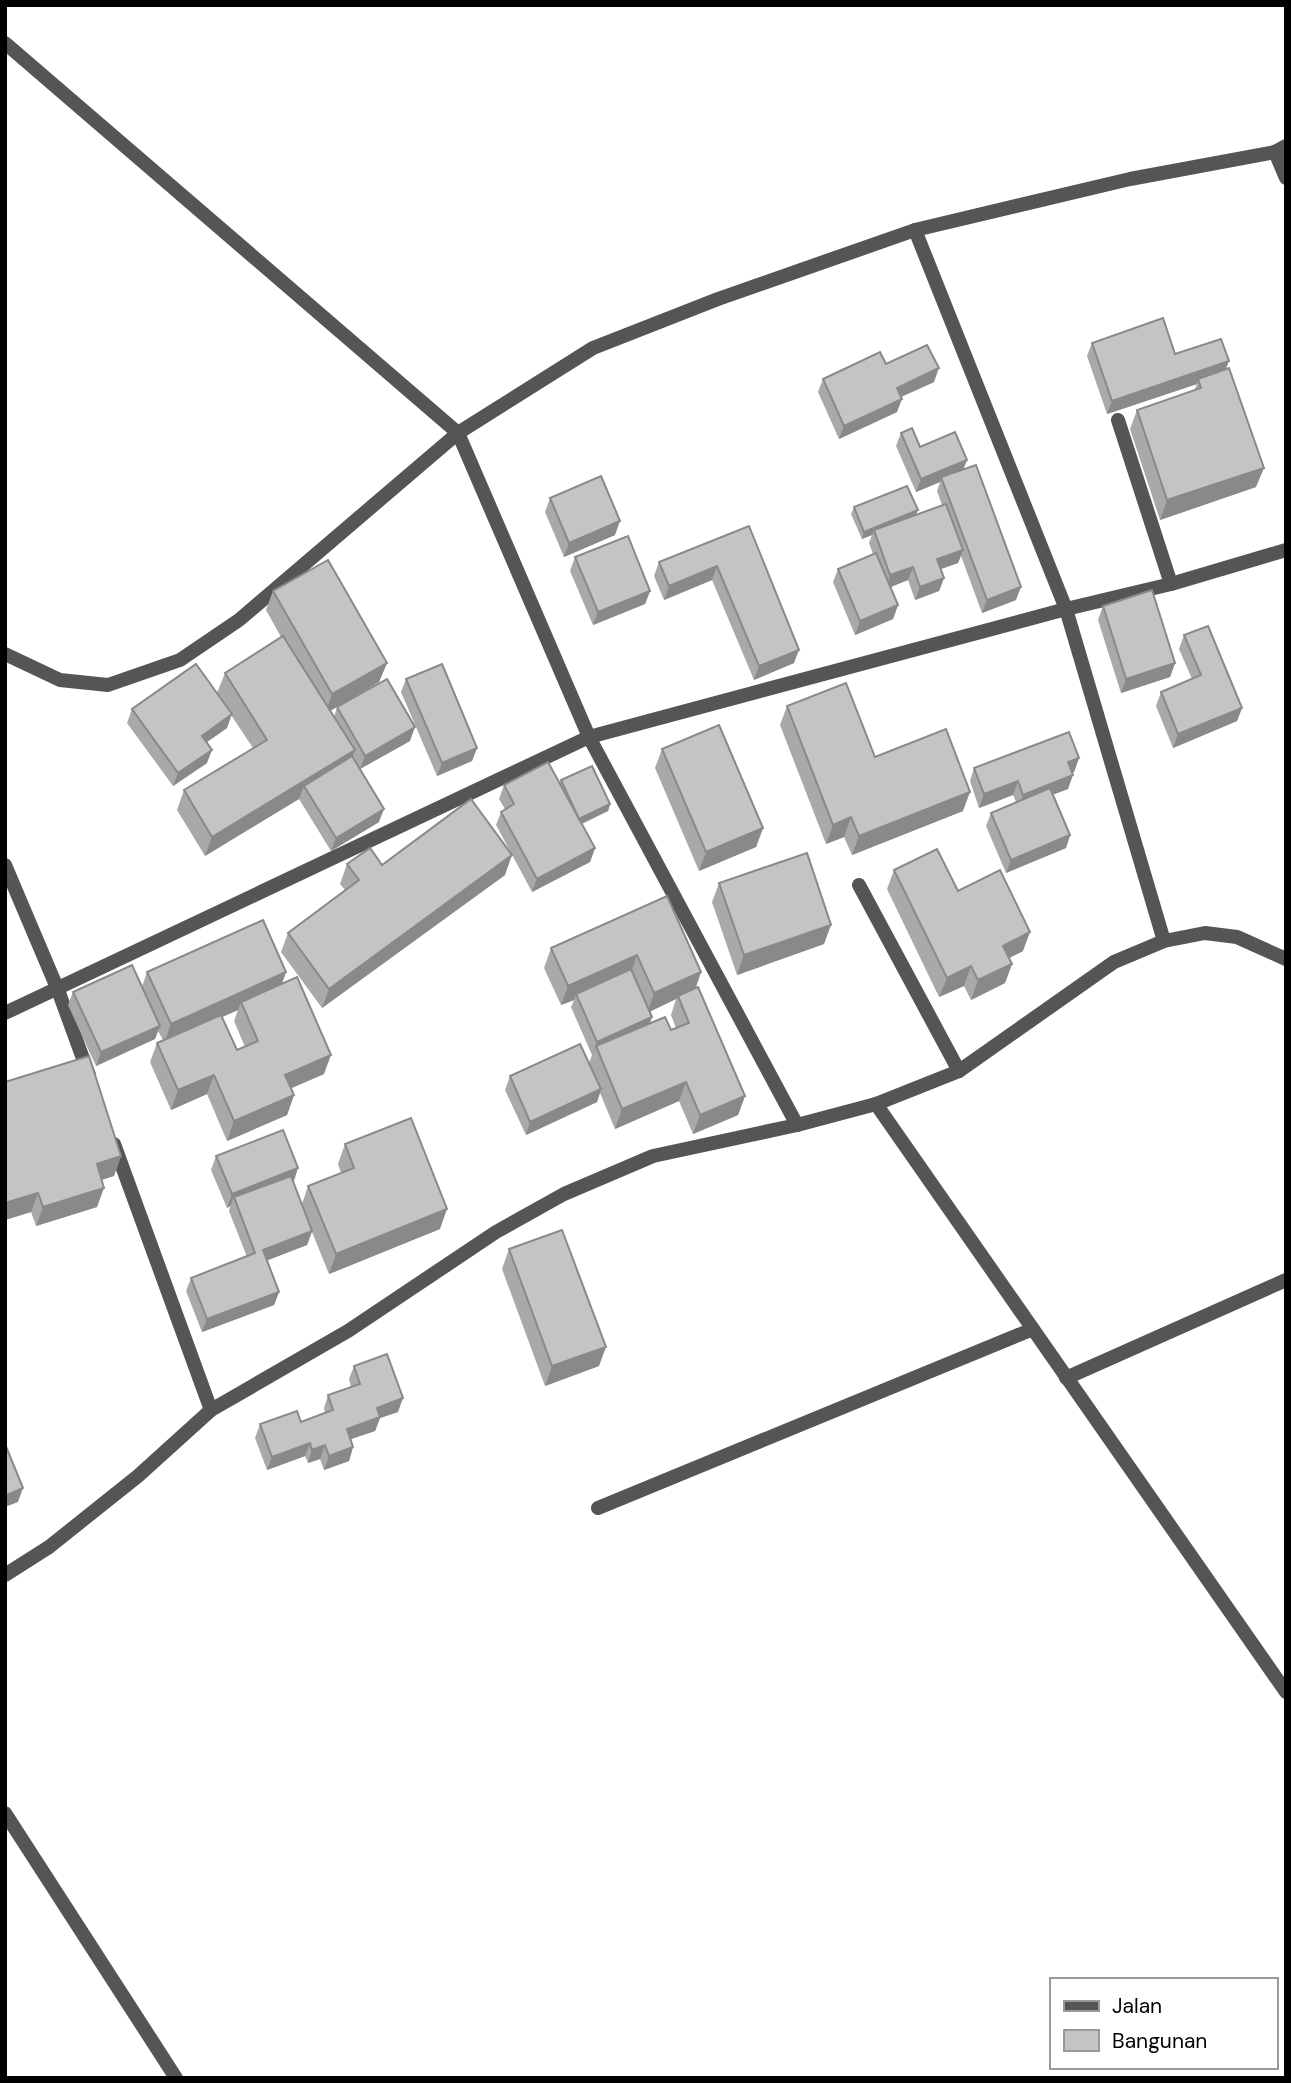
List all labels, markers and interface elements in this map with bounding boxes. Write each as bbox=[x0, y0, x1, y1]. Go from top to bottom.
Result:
legend bbox=[1050, 1978, 1277, 2069]
text: Jalan bbox=[1112, 1992, 1162, 2020]
text: Bangunan bbox=[1112, 2027, 1207, 2055]

